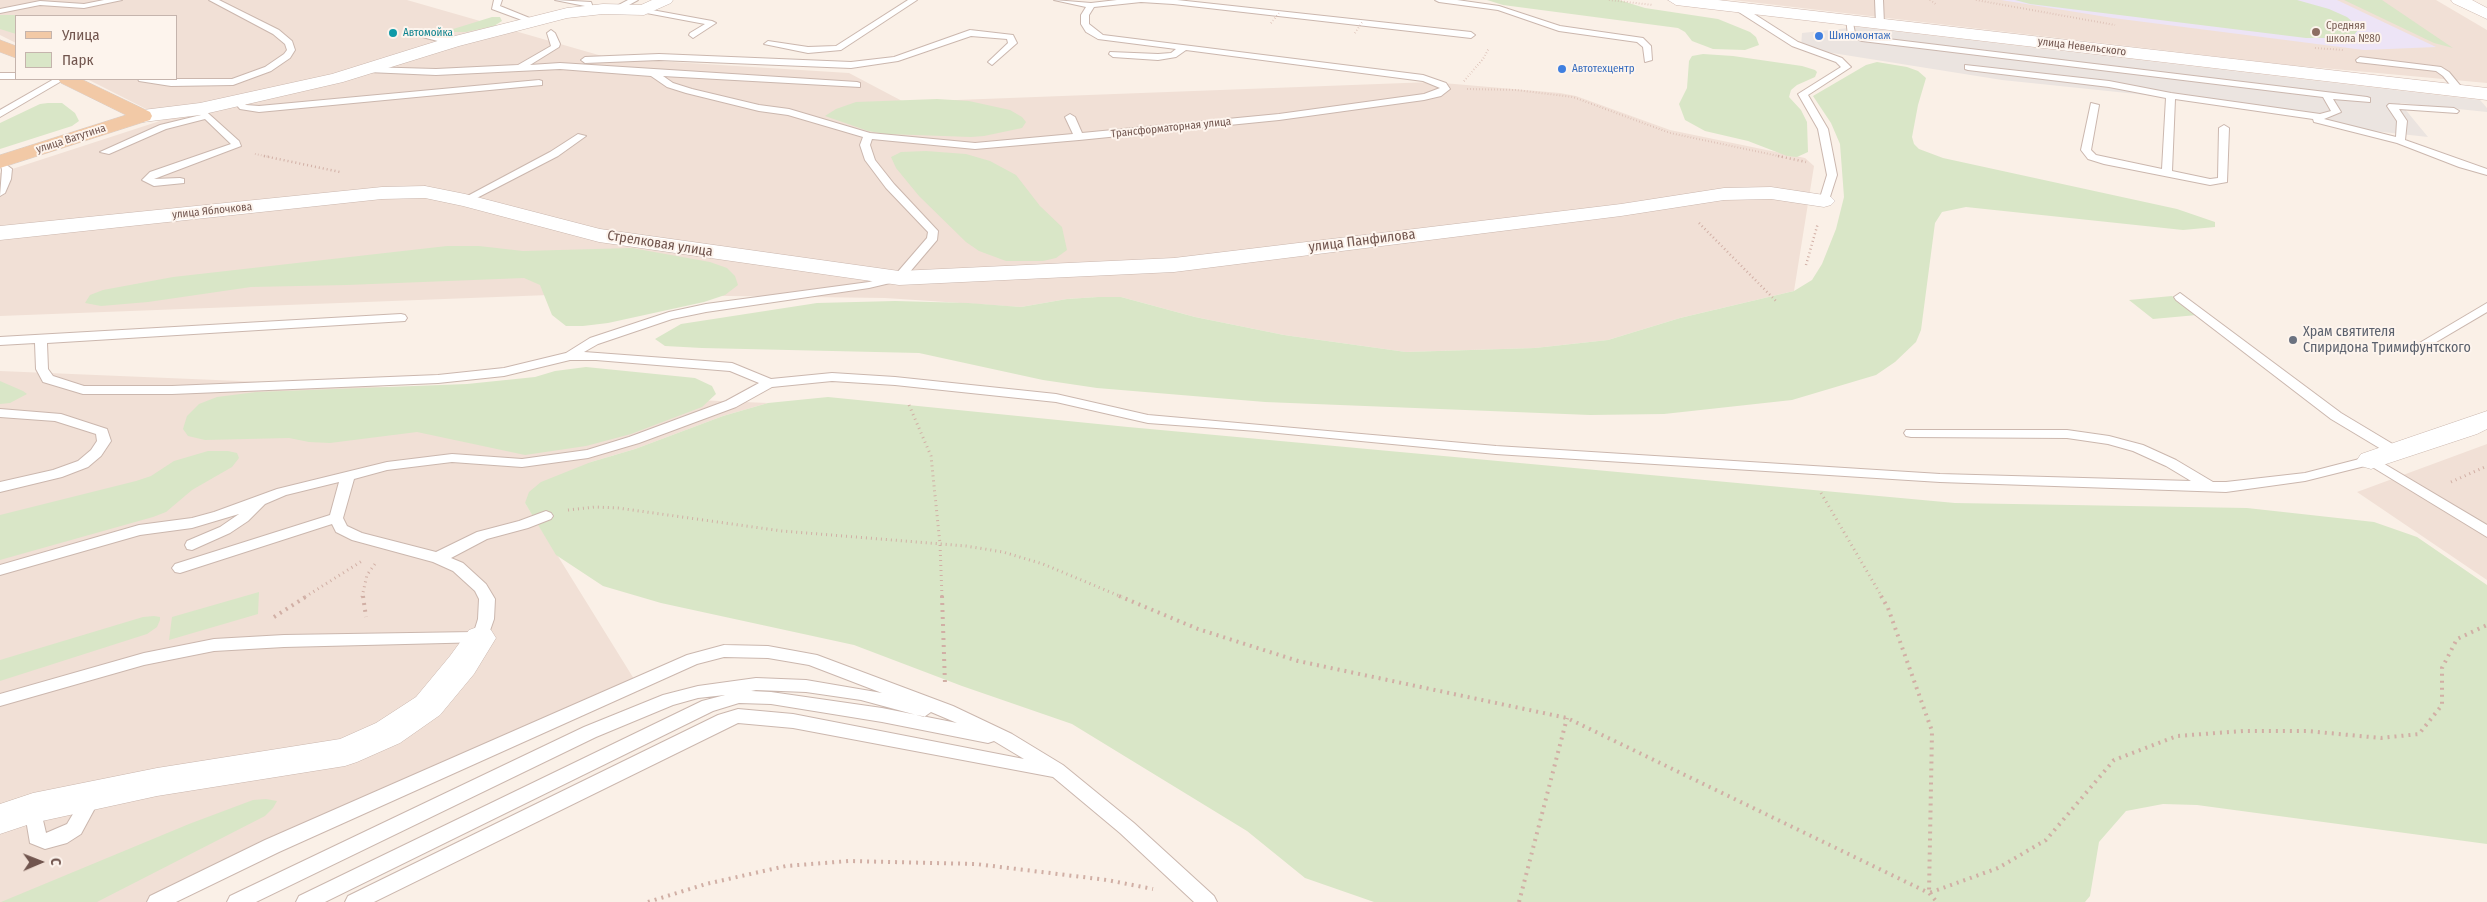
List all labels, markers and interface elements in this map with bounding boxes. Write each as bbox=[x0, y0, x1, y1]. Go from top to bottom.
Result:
legend bbox=[15, 15, 178, 80]
place label: Средняя школа №80 bbox=[2326, 19, 2381, 45]
text: Улица bbox=[62, 26, 100, 44]
place label: Автомойка bbox=[403, 26, 453, 40]
marker: Средняя школа №80 bbox=[2310, 26, 2322, 38]
marker: Автомойка bbox=[387, 27, 399, 39]
place label: Шиномонтаж bbox=[1829, 29, 1890, 43]
marker: Шиномонтаж bbox=[1813, 30, 1825, 42]
street label: улица Невельского bbox=[2037, 35, 2127, 59]
text: Парк bbox=[62, 51, 93, 69]
place label: Автотехцентр bbox=[1572, 62, 1634, 76]
marker: Автотехцентр bbox=[1556, 63, 1568, 75]
street label: Трансформаторная улица bbox=[1110, 115, 1232, 141]
street label: улица Ватутина bbox=[35, 122, 107, 156]
street label: улица Яблочкова bbox=[171, 200, 253, 222]
street label: улица Панфилова bbox=[1308, 226, 1416, 256]
street label: Стрелковая улица bbox=[606, 227, 714, 261]
place label: Храм святителя Спиридона Тримифунтского bbox=[2303, 324, 2471, 357]
marker: Храм святителя Спиридона Тримифунтского bbox=[2287, 334, 2299, 346]
north arrow bbox=[15, 837, 65, 887]
text: С bbox=[47, 858, 64, 866]

